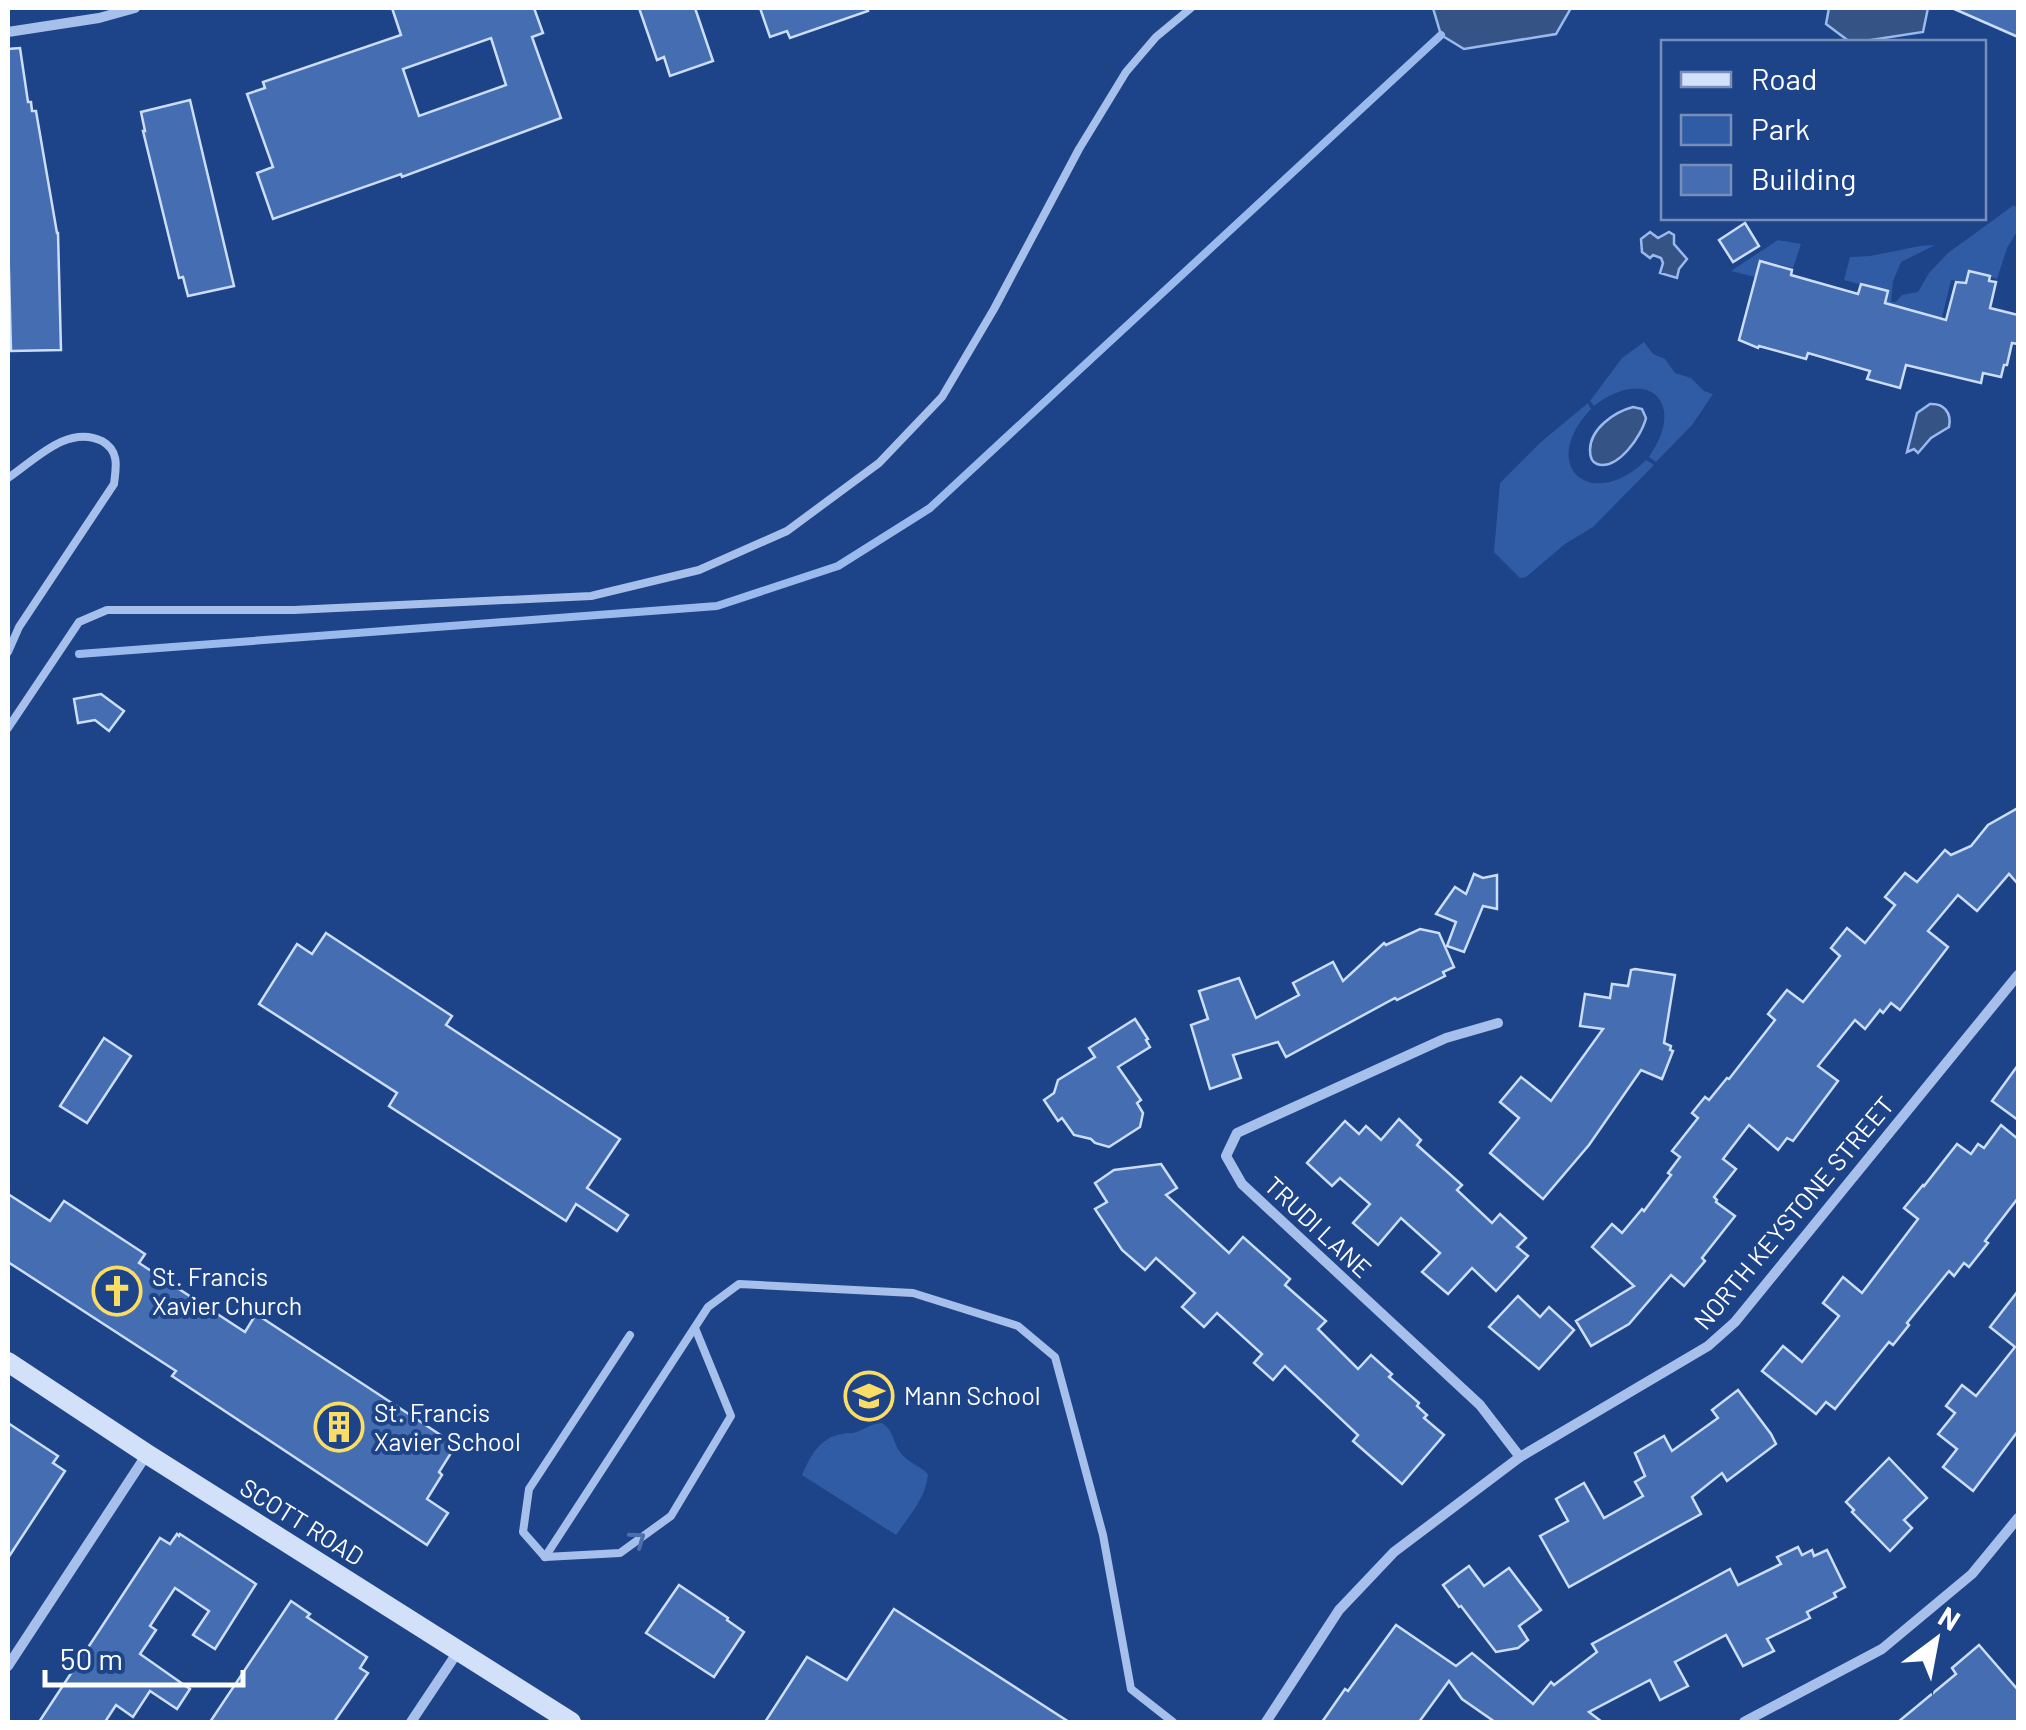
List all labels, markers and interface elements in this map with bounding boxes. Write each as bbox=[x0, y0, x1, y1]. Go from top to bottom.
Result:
legend bbox=[1661, 40, 1986, 220]
text: Road bbox=[1751, 60, 1817, 96]
text: Park bbox=[1751, 110, 1810, 146]
text: Building bbox=[1751, 160, 1856, 196]
street label: NORTH KEYSTONE STREET bbox=[1687, 1090, 1900, 1335]
street label: TRUDI LANE bbox=[1259, 1169, 1378, 1283]
place label: St. Francis Xavier Church bbox=[152, 1261, 302, 1320]
church icon: St. Francis Xavier Church bbox=[91, 1265, 143, 1317]
school or university icon: Mann School bbox=[843, 1370, 895, 1422]
place label: Mann School bbox=[904, 1380, 1041, 1410]
place label: St. Francis Xavier School bbox=[374, 1397, 521, 1456]
building icon: St. Francis Xavier School bbox=[313, 1401, 365, 1453]
street label: SCOTT ROAD bbox=[235, 1471, 370, 1571]
one-way arrow bbox=[627, 1534, 645, 1551]
north arrow bbox=[1886, 1590, 1986, 1690]
text: N bbox=[1933, 1599, 1967, 1637]
scale bar bbox=[45, 1625, 242, 1687]
text: 50 m bbox=[60, 1640, 123, 1676]

